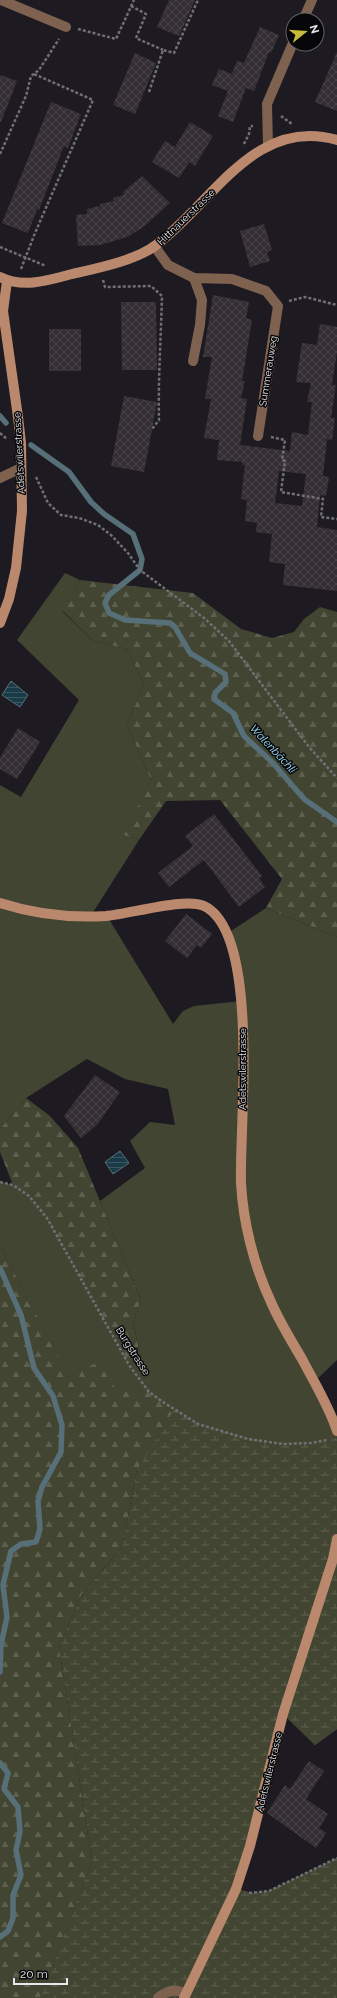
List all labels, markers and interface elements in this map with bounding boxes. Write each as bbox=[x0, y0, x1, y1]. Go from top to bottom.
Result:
north arrow bbox=[285, 12, 325, 52]
text: N bbox=[307, 23, 322, 35]
street label: Hittnauerstrasse bbox=[155, 187, 217, 247]
street label: Summerauweg bbox=[257, 335, 279, 407]
street label: Adetswilerstrasse bbox=[11, 412, 27, 494]
water label: Walenbächli bbox=[247, 722, 299, 777]
street label: Adetswilerstrasse bbox=[237, 1028, 248, 1110]
street label: Burgstrasse bbox=[114, 1325, 152, 1377]
street label: Adetswilerstrasse bbox=[254, 1731, 284, 1813]
scale bar bbox=[14, 1960, 67, 1986]
text: 20 m bbox=[20, 1967, 48, 1981]

